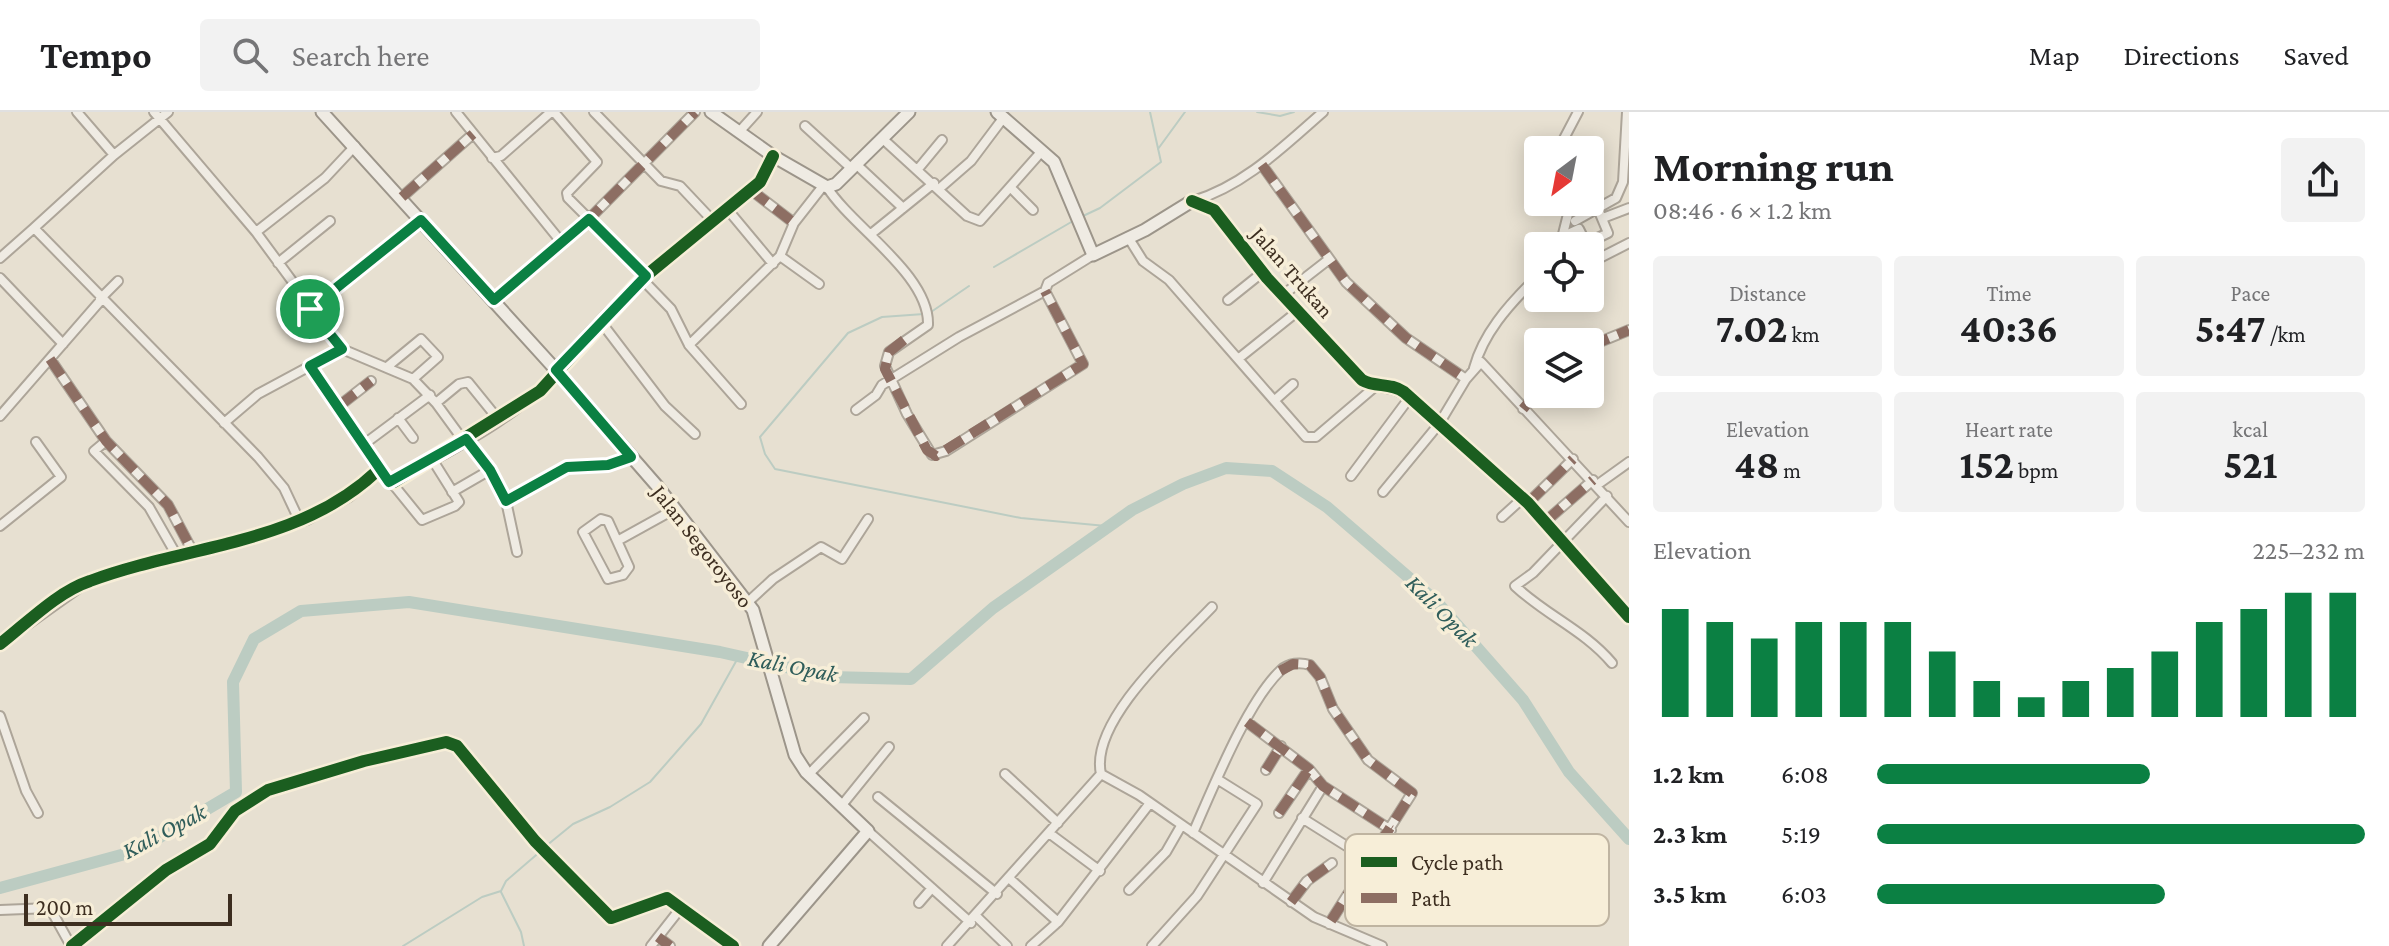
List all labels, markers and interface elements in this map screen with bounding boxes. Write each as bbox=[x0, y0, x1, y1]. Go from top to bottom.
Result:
search box bbox=[200, 19, 760, 91]
icon: search bbox=[228, 33, 272, 77]
text: Tempo bbox=[40, 34, 152, 76]
text: Search here bbox=[292, 39, 429, 72]
text: Map bbox=[2029, 40, 2080, 71]
text: Directions bbox=[2124, 40, 2239, 71]
text: Saved bbox=[2283, 40, 2349, 71]
north arrow bbox=[1524, 136, 1604, 216]
map controls bbox=[1524, 136, 1604, 408]
button: share bbox=[2281, 138, 2365, 222]
text: Morning run bbox=[1653, 142, 1894, 190]
text: 08:46 · 6 × 1.2 km bbox=[1653, 196, 1832, 225]
street label: Jalan Trukan bbox=[1245, 220, 1339, 323]
button: locate bbox=[1524, 232, 1604, 312]
pin bbox=[276, 275, 344, 343]
text: Distance bbox=[1729, 281, 1806, 306]
text: Time bbox=[1986, 281, 2032, 306]
text: Pace bbox=[2231, 281, 2270, 306]
icon: arrive bbox=[288, 287, 332, 331]
text: 7.02 bbox=[1716, 306, 1787, 351]
text: 40:36 bbox=[1960, 306, 2058, 351]
text: 5:47 bbox=[2195, 306, 2266, 351]
text: km bbox=[1787, 322, 1820, 347]
text: /km bbox=[2266, 322, 2306, 347]
button: layers bbox=[1524, 328, 1604, 408]
text: Elevation bbox=[1726, 417, 1809, 442]
text: Heart rate bbox=[1965, 417, 2053, 442]
text: kcal bbox=[2233, 417, 2268, 442]
text: 48 bbox=[1734, 442, 1779, 487]
text: 152 bbox=[1959, 442, 2014, 487]
text: 521 bbox=[2223, 442, 2278, 487]
text: m bbox=[1779, 458, 1801, 483]
text: bpm bbox=[2014, 458, 2059, 483]
street label: Jalan Segoroyoso bbox=[646, 478, 758, 613]
text: Elevation bbox=[1653, 536, 1751, 565]
text: 225–232 m bbox=[2253, 536, 2365, 565]
water label: Kali Opak bbox=[1401, 569, 1485, 653]
water label: Kali Opak bbox=[746, 644, 842, 688]
text: 1.2 km bbox=[1653, 760, 1724, 789]
text: 6:08 bbox=[1781, 760, 1829, 789]
water label: Kali Opak bbox=[117, 797, 212, 864]
text: 2.3 km bbox=[1653, 820, 1727, 849]
text: 5:19 bbox=[1781, 820, 1821, 849]
legend bbox=[1345, 834, 1609, 926]
text: Cycle path bbox=[1411, 850, 1503, 875]
text: 3.5 km bbox=[1653, 880, 1727, 909]
text: 6:03 bbox=[1781, 880, 1827, 909]
text: Path bbox=[1411, 886, 1451, 911]
scale bar bbox=[24, 890, 232, 926]
text: 200 m bbox=[36, 895, 93, 920]

